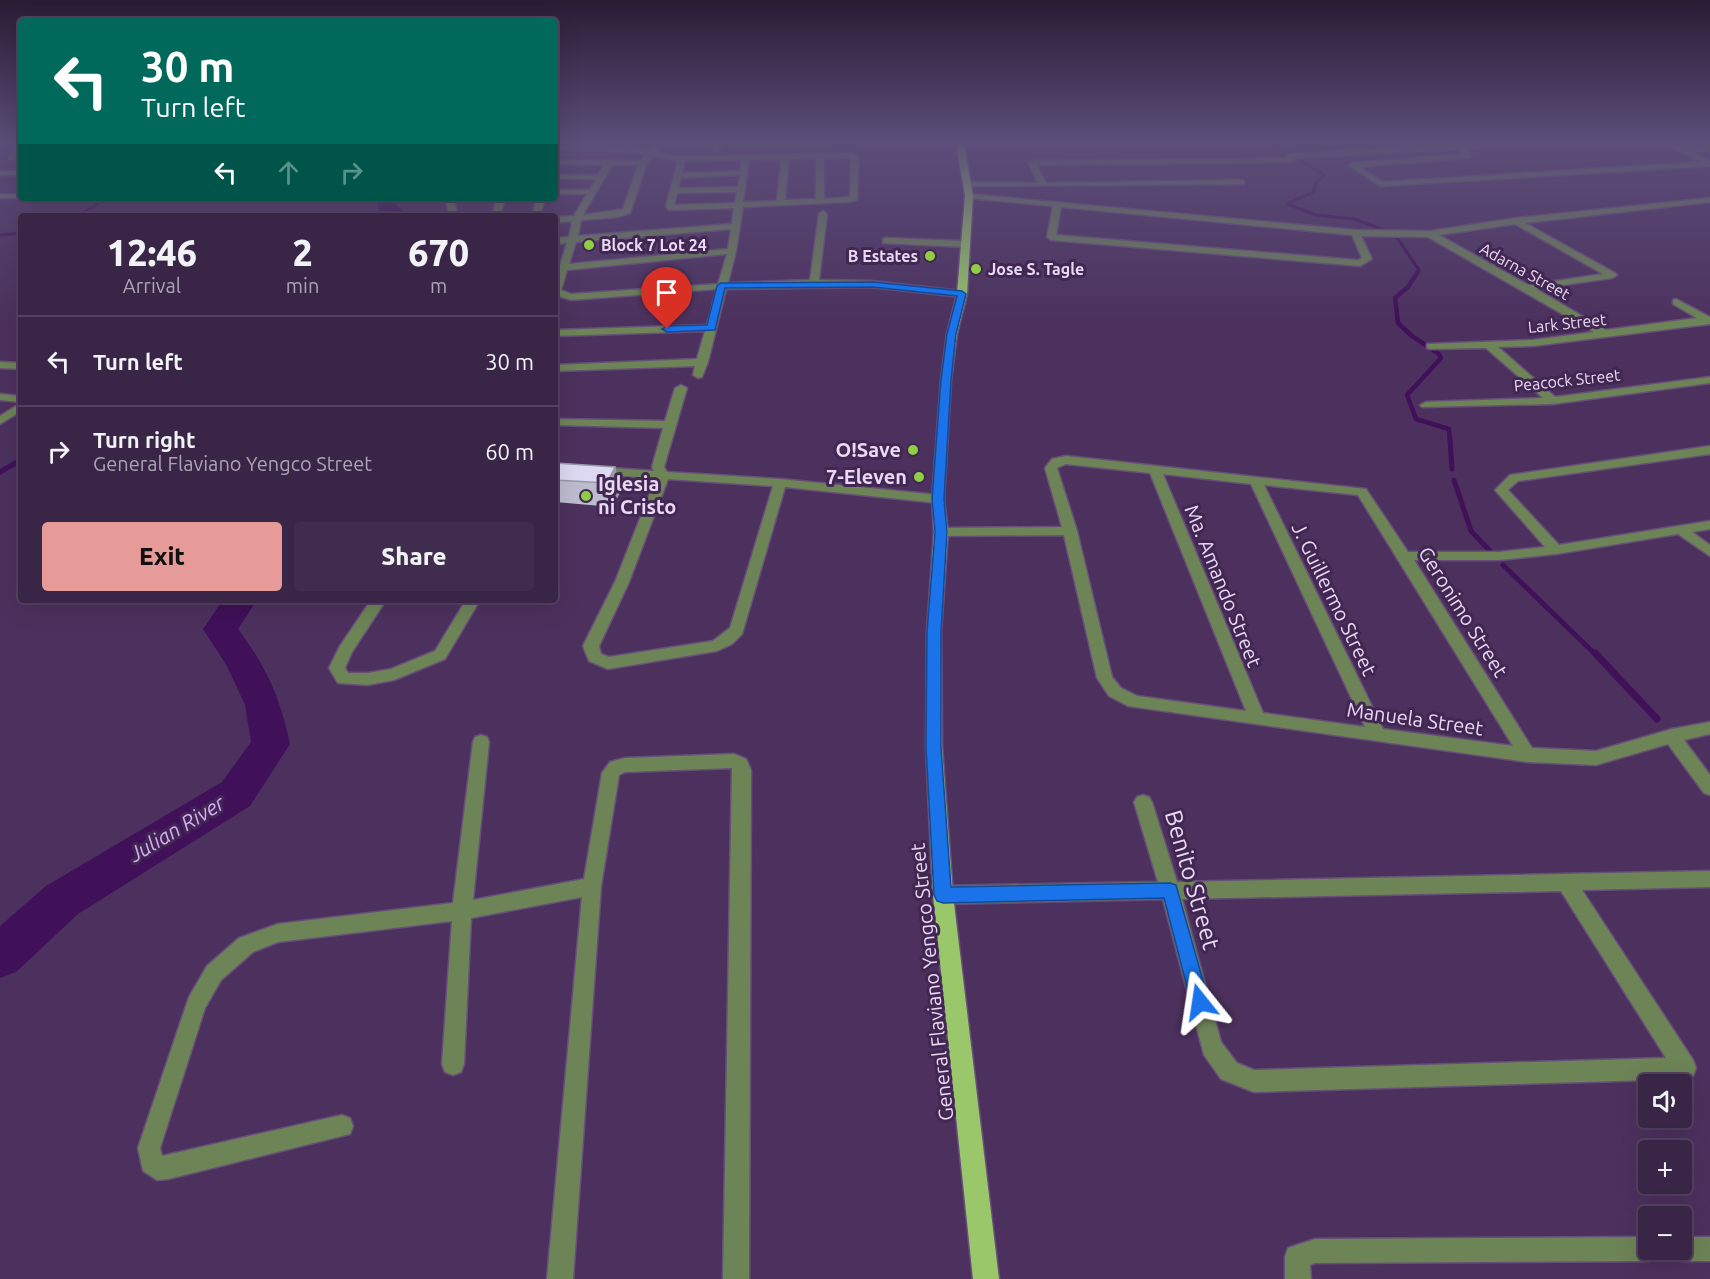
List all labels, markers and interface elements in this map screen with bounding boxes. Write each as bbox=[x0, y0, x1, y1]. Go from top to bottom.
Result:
icon: left bbox=[42, 42, 120, 120]
text: 30 m bbox=[141, 43, 235, 90]
text: Turn left bbox=[141, 92, 245, 122]
icon: left bbox=[209, 156, 242, 189]
icon: ahead bbox=[272, 156, 305, 189]
icon: right bbox=[335, 156, 368, 189]
text: 12:46 bbox=[107, 232, 197, 273]
text: 2 bbox=[292, 232, 313, 273]
text: 670 bbox=[408, 232, 469, 273]
place label: Block 7 Lot 24 bbox=[601, 236, 707, 254]
marker: Block 7 Lot 24 bbox=[582, 238, 596, 252]
street label: Adarna Street bbox=[1477, 239, 1574, 303]
place label: B Estates bbox=[848, 247, 918, 265]
marker: B Estates bbox=[923, 249, 937, 263]
place label: Jose S. Tagle bbox=[988, 260, 1084, 278]
marker: Jose S. Tagle bbox=[969, 262, 983, 276]
pin bbox=[641, 267, 692, 329]
text: Arrival bbox=[123, 274, 181, 297]
text: min bbox=[286, 274, 319, 297]
text: m bbox=[430, 274, 447, 297]
icon: arrive bbox=[650, 276, 683, 309]
street label: Lark Street bbox=[1527, 310, 1608, 336]
icon: left bbox=[42, 345, 75, 378]
text: Turn left bbox=[93, 349, 183, 374]
text: 30 m bbox=[485, 349, 534, 374]
street label: Peacock Street bbox=[1513, 365, 1622, 395]
text: Turn right bbox=[93, 427, 195, 452]
icon: right bbox=[42, 435, 75, 468]
place label: O!Save bbox=[835, 438, 901, 461]
text: 60 m bbox=[485, 439, 534, 464]
marker: O!Save bbox=[906, 443, 920, 457]
text: General Flaviano Yengco Street bbox=[93, 452, 372, 475]
place label: 7-Eleven bbox=[826, 465, 907, 488]
marker: 7-Eleven bbox=[912, 470, 926, 484]
place label: Iglesia ni Cristo bbox=[598, 472, 676, 518]
marker: Iglesia ni Cristo bbox=[579, 489, 593, 503]
street label: Ma. Amando Street bbox=[1180, 501, 1267, 670]
street label: J. Guillermo Street bbox=[1287, 519, 1382, 679]
button: Exit bbox=[42, 522, 282, 591]
button: Share bbox=[294, 522, 534, 591]
street label: Geronimo Street bbox=[1414, 542, 1513, 681]
street label: Manuela Street bbox=[1345, 698, 1485, 739]
water label: Julian River bbox=[124, 790, 229, 866]
street label: Benito Street bbox=[1160, 807, 1225, 953]
street label: General Flaviano Yengco Street bbox=[905, 842, 958, 1122]
position arrow bbox=[1168, 970, 1232, 1034]
map controls bbox=[1638, 1074, 1692, 1260]
button: sound bbox=[1638, 1074, 1692, 1128]
button: + bbox=[1638, 1140, 1692, 1194]
button: − bbox=[1638, 1206, 1692, 1260]

